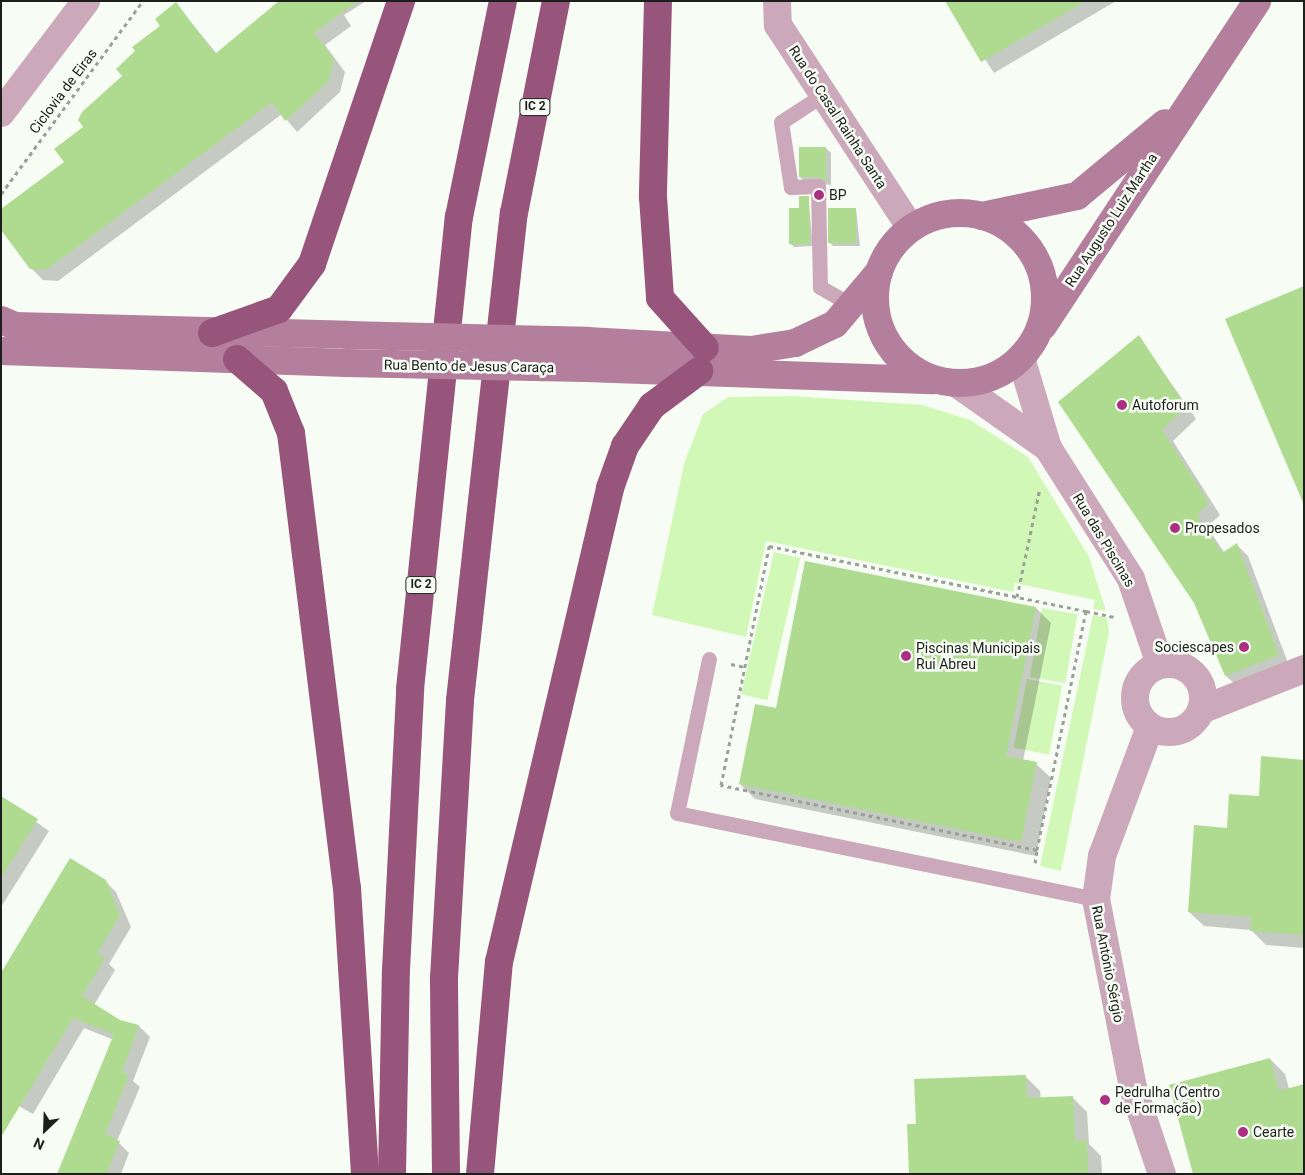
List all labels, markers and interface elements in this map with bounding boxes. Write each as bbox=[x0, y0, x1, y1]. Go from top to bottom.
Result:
street label: Rua do Casal Rainha Santa bbox=[785, 42, 891, 192]
street label: Ciclovia de Eiras bbox=[26, 45, 100, 137]
road number: IC 2 bbox=[519, 98, 551, 116]
street label: Rua Augusto Luiz Martha bbox=[1061, 150, 1161, 290]
place label: BP bbox=[829, 187, 847, 203]
marker: BP bbox=[813, 189, 825, 201]
street label: Rua Bento de Jesus Caraça bbox=[384, 356, 554, 376]
place label: Autoforum bbox=[1132, 397, 1199, 413]
marker: Autoforum bbox=[1116, 399, 1128, 411]
street label: Rua das Piscinas bbox=[1069, 490, 1139, 590]
place label: Propesados bbox=[1185, 520, 1260, 536]
marker: Propesados bbox=[1169, 522, 1181, 534]
road number: IC 2 bbox=[405, 576, 437, 594]
place label: Sociescapes bbox=[1155, 639, 1234, 655]
place label: Piscinas Municipais Rui Abreu bbox=[916, 640, 1040, 672]
marker: Sociescapes bbox=[1238, 641, 1250, 653]
marker: Piscinas Municipais Rui Abreu bbox=[900, 650, 912, 662]
street label: Rua António Sérgio bbox=[1088, 904, 1128, 1024]
place label: Pedrulha (Centro de Formação) bbox=[1115, 1084, 1220, 1116]
marker: Pedrulha (Centro de Formação) bbox=[1099, 1094, 1111, 1106]
north arrow bbox=[20, 1105, 70, 1155]
place label: Cearte bbox=[1253, 1124, 1294, 1140]
marker: Cearte bbox=[1237, 1126, 1249, 1138]
text: N bbox=[31, 1134, 47, 1153]

